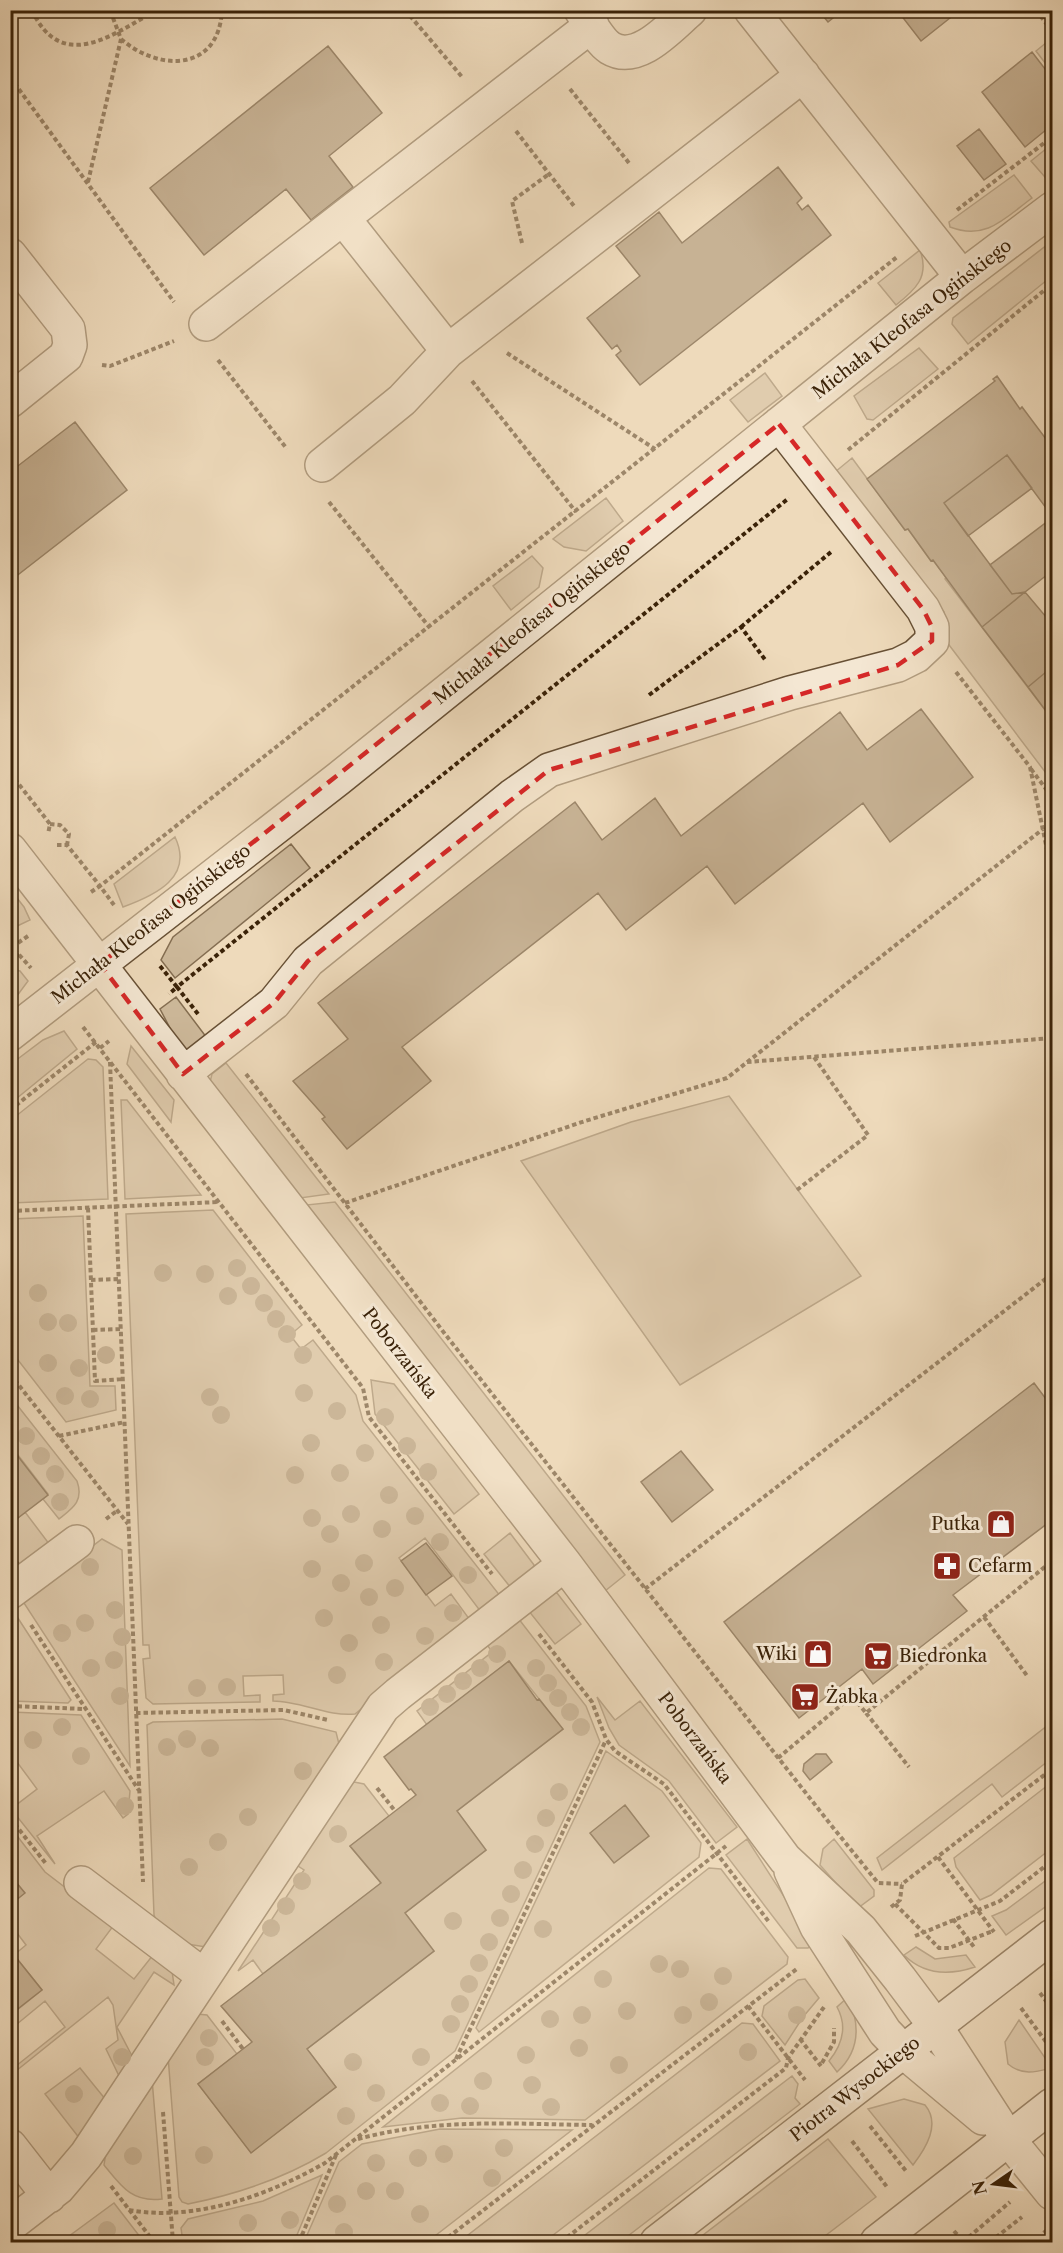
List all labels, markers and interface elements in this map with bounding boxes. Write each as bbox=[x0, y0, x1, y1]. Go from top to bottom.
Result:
street label: Michała Kleofasa Ogińskiego bbox=[808, 234, 1016, 404]
street label: Michała Kleofasa Ogińskiego bbox=[429, 537, 635, 709]
street label: Michała Kleofasa Ogińskiego bbox=[47, 839, 255, 1009]
street label: Poborzańska bbox=[358, 1303, 443, 1403]
shop icon: Putka bbox=[985, 1508, 1017, 1540]
place label: Putka bbox=[931, 1513, 981, 1535]
pharmacy icon: Cefarm bbox=[931, 1550, 963, 1582]
place label: Cefarm bbox=[968, 1555, 1032, 1577]
shop icon: Wiki bbox=[802, 1638, 834, 1670]
supermarket icon: Biedronka bbox=[862, 1640, 894, 1672]
place label: Wiki bbox=[755, 1643, 798, 1665]
place label: Biedronka bbox=[899, 1645, 988, 1667]
supermarket icon: Żabka bbox=[789, 1681, 821, 1713]
place label: Żabka bbox=[826, 1685, 879, 1708]
street label: Poborzańska bbox=[653, 1688, 737, 1789]
street label: Piotra Wysockiego bbox=[786, 2031, 924, 2147]
north arrow bbox=[964, 2154, 1024, 2214]
text: N bbox=[968, 2178, 991, 2197]

